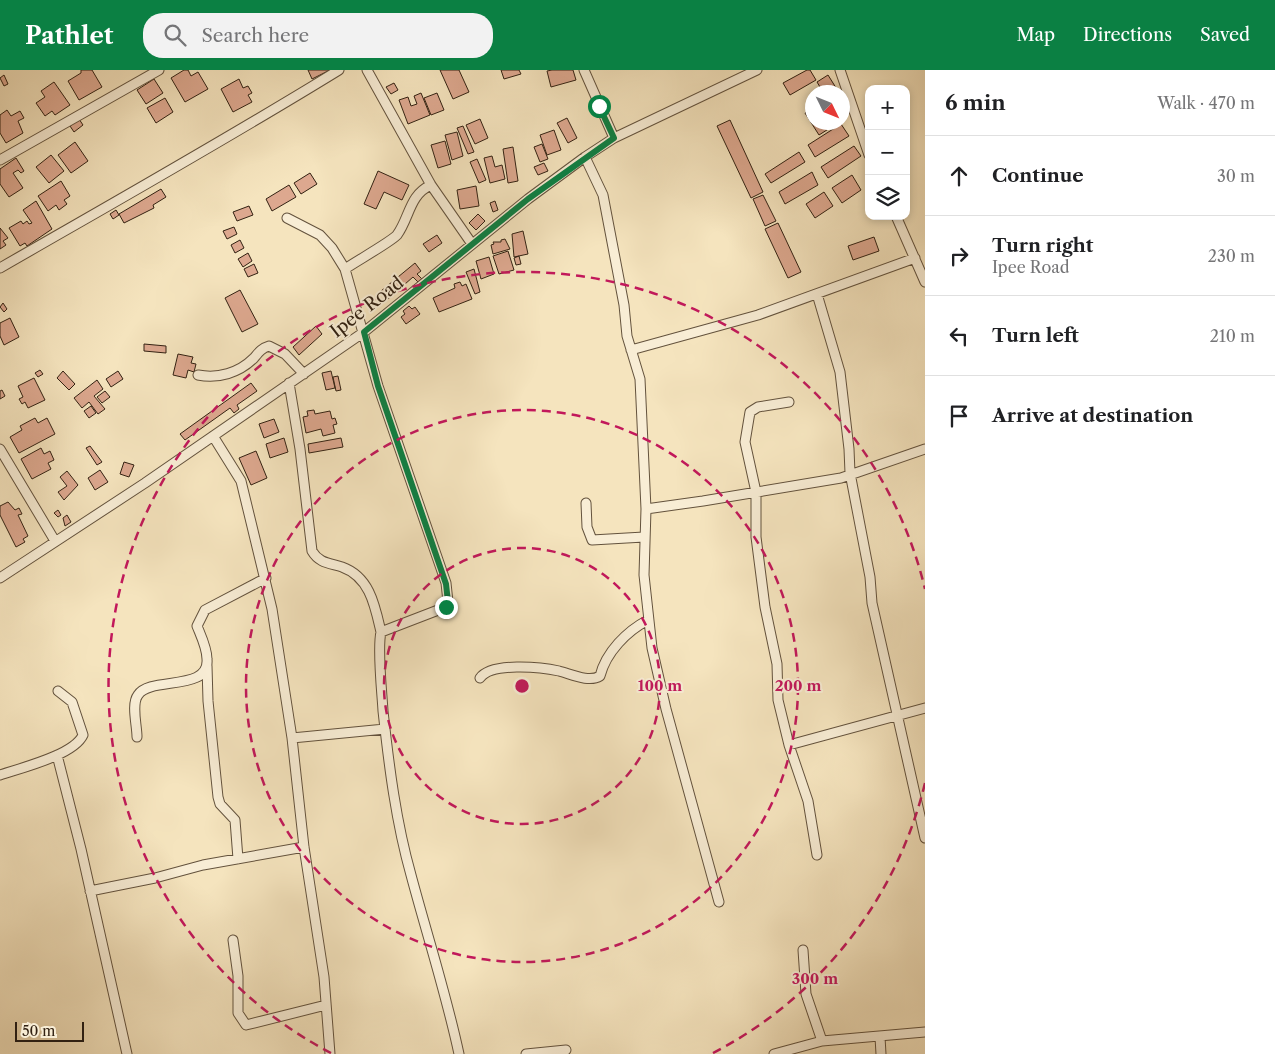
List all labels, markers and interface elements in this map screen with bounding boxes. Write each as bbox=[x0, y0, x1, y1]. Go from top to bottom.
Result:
search box bbox=[143, 13, 493, 58]
text: Pathlet bbox=[25, 21, 113, 50]
icon: search bbox=[161, 21, 189, 49]
text: Search here bbox=[201, 24, 309, 47]
text: Map bbox=[1016, 24, 1055, 46]
text: Directions bbox=[1083, 24, 1172, 46]
text: Saved bbox=[1200, 24, 1250, 46]
north arrow bbox=[805, 85, 850, 130]
map controls bbox=[865, 85, 910, 220]
button: + bbox=[865, 85, 910, 130]
text: 6 min bbox=[945, 90, 1006, 115]
text: Walk · 470 m bbox=[1157, 93, 1255, 113]
route start bbox=[588, 95, 611, 118]
button: − bbox=[865, 130, 910, 175]
icon: ahead bbox=[945, 162, 973, 190]
text: Continue bbox=[992, 164, 1084, 187]
text: 30 m bbox=[1217, 166, 1255, 186]
button: layers bbox=[865, 175, 910, 220]
text: Turn right bbox=[992, 234, 1093, 257]
icon: right bbox=[945, 242, 973, 270]
text: 230 m bbox=[1208, 246, 1255, 266]
text: Ipee Road bbox=[992, 257, 1069, 277]
street label: Ipee Road bbox=[326, 271, 408, 342]
icon: left bbox=[945, 322, 973, 350]
text: Turn left bbox=[992, 324, 1079, 347]
text: 210 m bbox=[1210, 326, 1255, 346]
icon: arrive bbox=[945, 402, 973, 430]
text: Arrive at destination bbox=[992, 404, 1193, 427]
route end bbox=[435, 596, 458, 619]
text: 100 m bbox=[638, 676, 682, 695]
text: 200 m bbox=[775, 676, 821, 695]
centre of rings bbox=[513, 677, 531, 695]
text: 300 m bbox=[792, 969, 838, 988]
scale bar bbox=[15, 1019, 84, 1042]
text: 50 m bbox=[22, 1022, 55, 1040]

